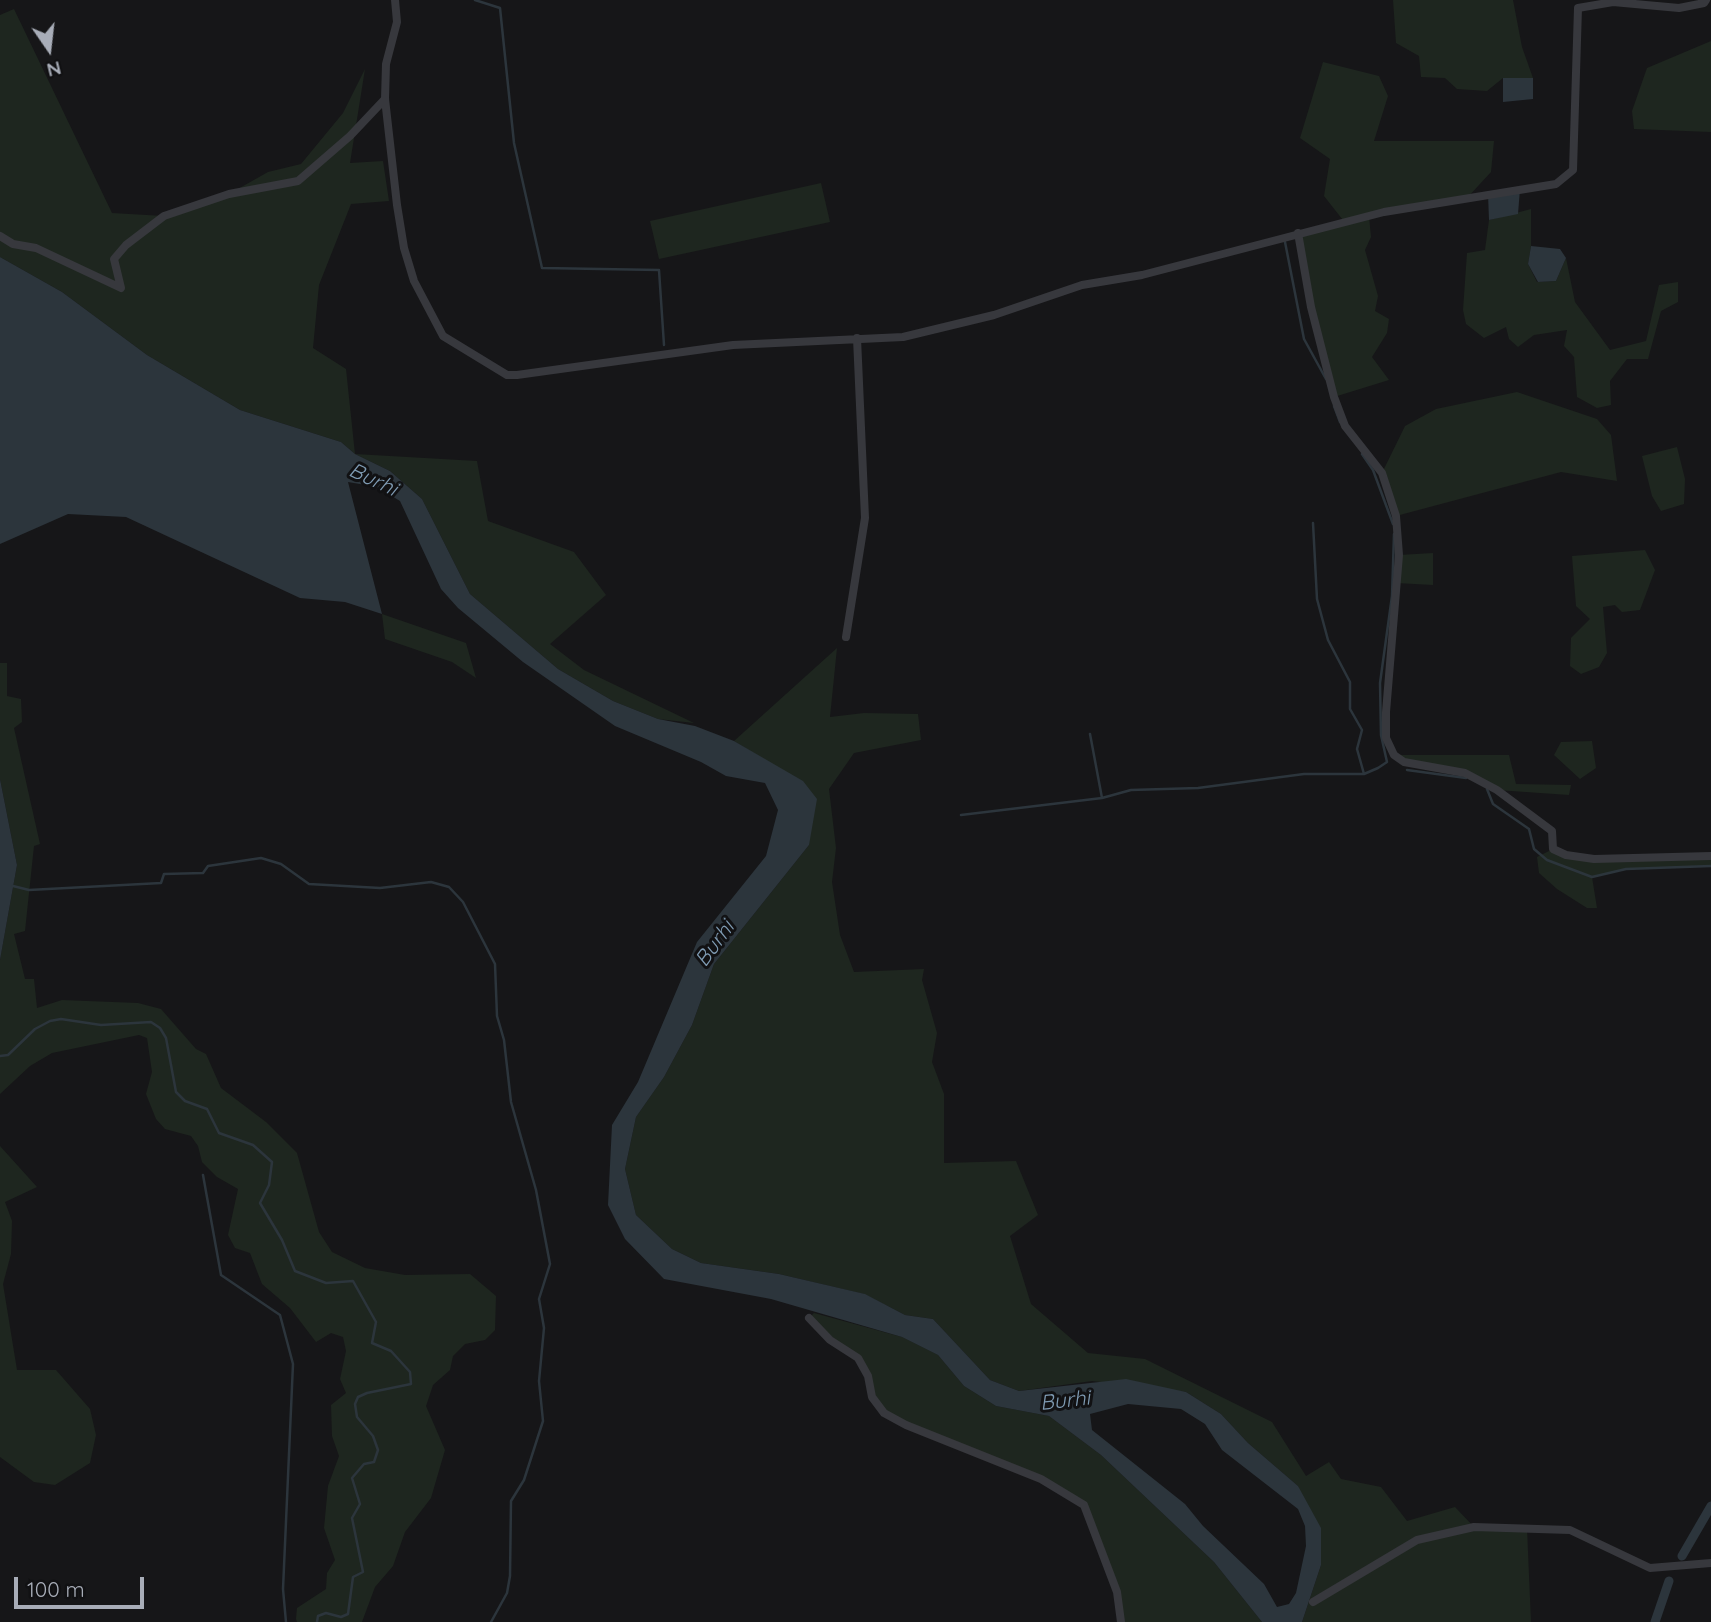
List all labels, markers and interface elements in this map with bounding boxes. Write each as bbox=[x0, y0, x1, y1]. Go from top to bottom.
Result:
north arrow bbox=[14, 14, 84, 84]
text: N bbox=[44, 56, 64, 83]
water label: Burhi bbox=[345, 458, 401, 502]
water label: Burhi bbox=[690, 916, 740, 972]
water label: Burhi bbox=[1039, 1386, 1091, 1416]
scale bar bbox=[18, 1562, 147, 1606]
text: 100 m bbox=[27, 1576, 85, 1602]

